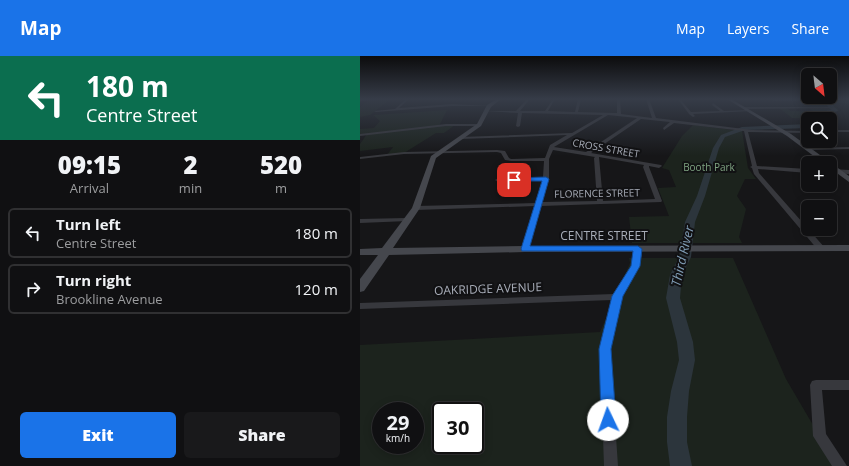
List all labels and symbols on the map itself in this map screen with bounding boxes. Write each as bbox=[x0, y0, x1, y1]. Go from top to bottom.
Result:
north arrow bbox=[801, 68, 837, 104]
street label: CROSS STREET bbox=[571, 135, 641, 161]
park label: Booth Park bbox=[683, 160, 736, 174]
pin bbox=[497, 163, 531, 197]
street label: FLORENCE STREET bbox=[554, 185, 640, 201]
water label: Third River bbox=[666, 223, 698, 288]
street label: CENTRE STREET bbox=[560, 227, 648, 244]
street label: OAKRIDGE AVENUE bbox=[434, 278, 542, 299]
position arrow bbox=[587, 399, 629, 441]
speed limit sign: 30 bbox=[432, 402, 484, 454]

